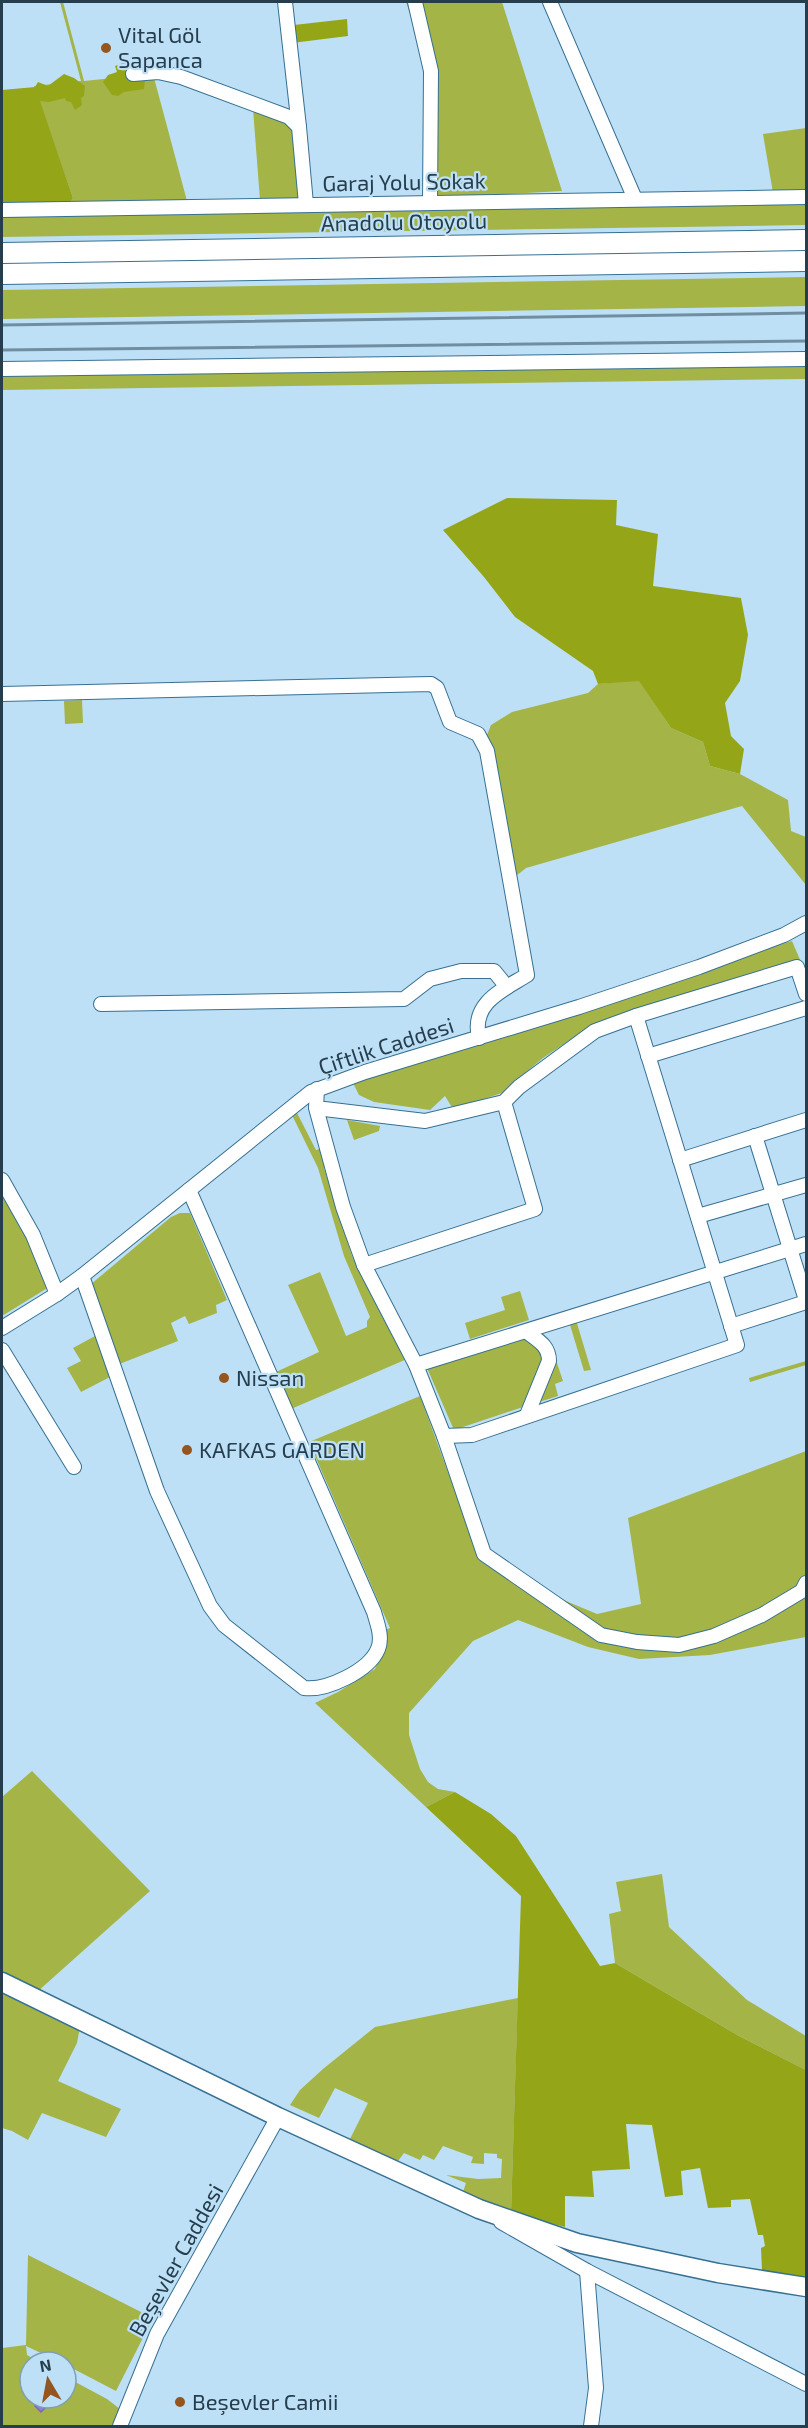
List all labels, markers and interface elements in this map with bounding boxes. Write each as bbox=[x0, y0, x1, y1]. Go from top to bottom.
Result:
place label: Vital Göl Sapanca bbox=[118, 21, 203, 72]
marker: Vital Göl Sapanca bbox=[99, 41, 113, 55]
street label: Garaj Yolu Sokak bbox=[322, 167, 486, 196]
street label: Anadolu Otoyolu bbox=[321, 207, 487, 235]
street label: Çiftlik Caddesi bbox=[315, 1011, 457, 1081]
place label: Nissan bbox=[236, 1364, 304, 1390]
marker: Nissan bbox=[217, 1371, 231, 1385]
place label: KAFKAS GARDEN bbox=[199, 1436, 365, 1462]
marker: KAFKAS GARDEN bbox=[180, 1443, 194, 1457]
street label: Beşevler Caddesi bbox=[123, 2179, 229, 2341]
north arrow bbox=[18, 2350, 78, 2410]
text: N bbox=[38, 2354, 53, 2375]
place label: Beşevler Camii bbox=[192, 2388, 338, 2416]
marker: Beşevler Camii bbox=[173, 2395, 187, 2409]

